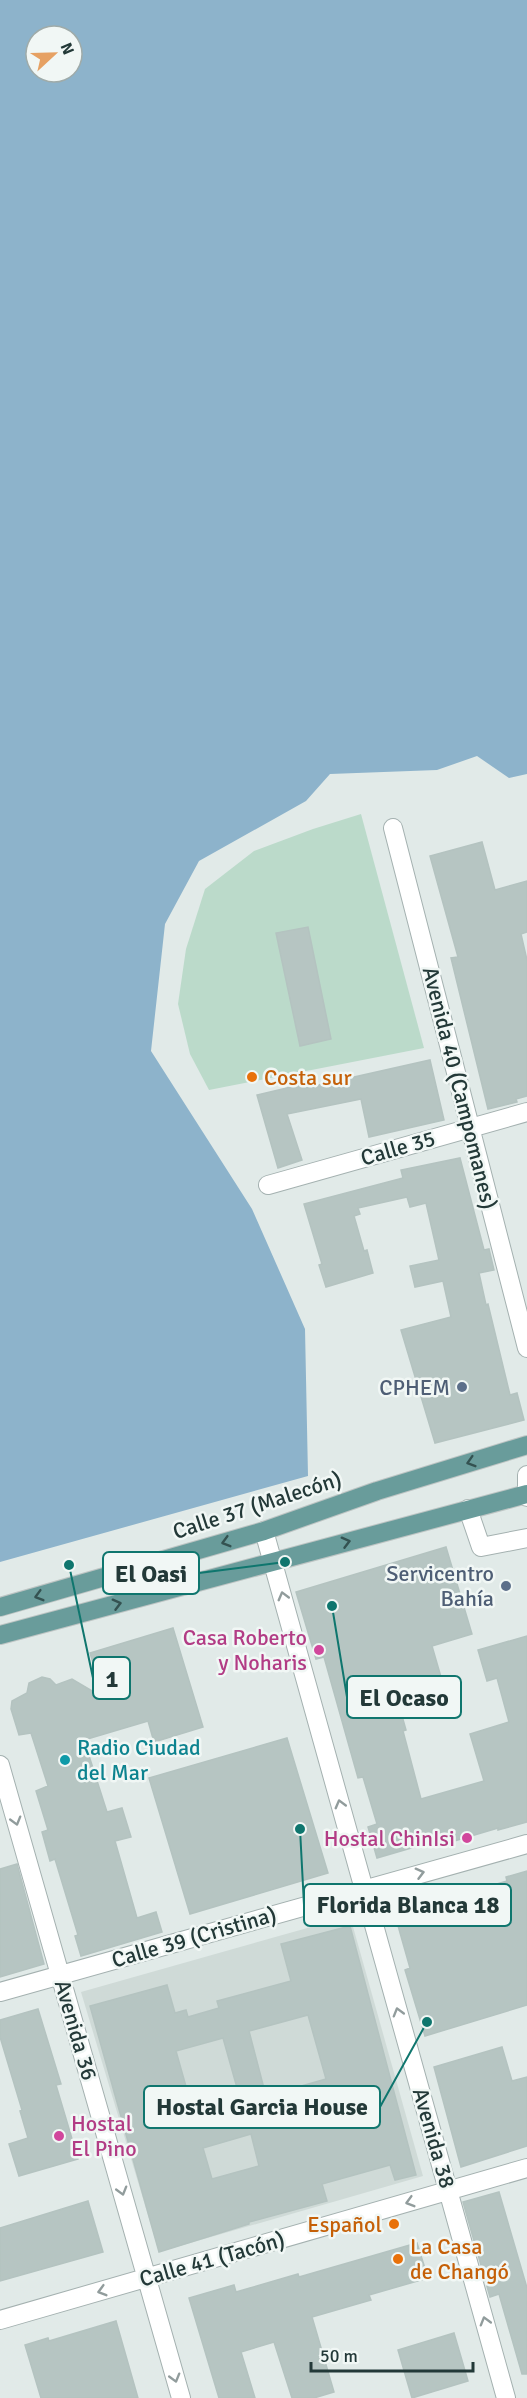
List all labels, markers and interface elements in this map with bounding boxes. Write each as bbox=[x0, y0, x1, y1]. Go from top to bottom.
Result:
north arrow bbox=[24, 24, 84, 84]
text: N bbox=[56, 40, 78, 58]
street label: Avenida 40 (Campomanes) bbox=[417, 964, 503, 1212]
place label: Costa sur bbox=[264, 1064, 352, 1091]
marker: Costa sur bbox=[245, 1070, 259, 1084]
street label: Calle 35 bbox=[358, 1124, 438, 1172]
place label: CPHEM bbox=[379, 1374, 450, 1401]
marker: CPHEM bbox=[455, 1380, 469, 1394]
one-way arrow bbox=[466, 1455, 477, 1467]
street label: Calle 37 (Malecón) bbox=[169, 1465, 345, 1545]
one-way arrow bbox=[221, 1535, 232, 1547]
one-way arrow bbox=[340, 1537, 351, 1549]
callout: El Oasi bbox=[103, 1552, 199, 1594]
text: El Oasi bbox=[115, 1559, 187, 1589]
place label: Servicentro Bahía bbox=[386, 1560, 494, 1612]
marker: Servicentro Bahía bbox=[499, 1579, 513, 1593]
one-way arrow bbox=[34, 1589, 44, 1601]
one-way arrow bbox=[278, 1591, 290, 1602]
one-way arrow bbox=[112, 1598, 122, 1611]
place label: Casa Roberto y Noharis bbox=[183, 1624, 307, 1676]
marker: Casa Roberto y Noharis bbox=[312, 1643, 326, 1657]
callout: 1 bbox=[93, 1657, 130, 1699]
text: 1 bbox=[106, 1664, 119, 1694]
callout: El Ocaso bbox=[347, 1676, 461, 1718]
text: El Ocaso bbox=[359, 1683, 449, 1713]
place label: Radio Ciudad del Mar bbox=[77, 1734, 201, 1786]
marker: Radio Ciudad del Mar bbox=[58, 1753, 72, 1767]
one-way arrow bbox=[335, 1799, 348, 1809]
one-way arrow bbox=[9, 1816, 21, 1826]
place label: Hostal ChinIsi bbox=[324, 1825, 455, 1852]
marker: Hostal ChinIsi bbox=[460, 1831, 474, 1845]
one-way arrow bbox=[414, 1868, 425, 1880]
callout: Florida Blanca 18 bbox=[304, 1884, 511, 1926]
text: Florida Blanca 18 bbox=[317, 1890, 500, 1920]
street label: Calle 39 (Cristina) bbox=[108, 1901, 280, 1973]
street label: Avenida 36 bbox=[49, 1977, 103, 2083]
one-way arrow bbox=[393, 2007, 406, 2017]
street label: Avenida 38 bbox=[407, 2085, 461, 2191]
callout: Hostal Garcia House bbox=[144, 2086, 380, 2128]
text: Hostal Garcia House bbox=[156, 2092, 368, 2122]
place label: Hostal El Pino bbox=[71, 2110, 137, 2162]
marker: Hostal El Pino bbox=[52, 2129, 66, 2143]
one-way arrow bbox=[114, 2186, 127, 2196]
one-way arrow bbox=[405, 2195, 416, 2207]
place label: Español bbox=[307, 2211, 382, 2238]
marker: Español bbox=[387, 2217, 401, 2231]
street label: Calle 41 (Tacón) bbox=[136, 2225, 288, 2293]
place label: La Casa de Changó bbox=[410, 2233, 509, 2285]
marker: La Casa de Changó bbox=[391, 2252, 405, 2266]
one-way arrow bbox=[97, 2283, 107, 2296]
one-way arrow bbox=[479, 2317, 492, 2327]
scale bar bbox=[311, 2335, 473, 2373]
text: 50 m bbox=[320, 2345, 358, 2367]
one-way arrow bbox=[168, 2372, 180, 2383]

